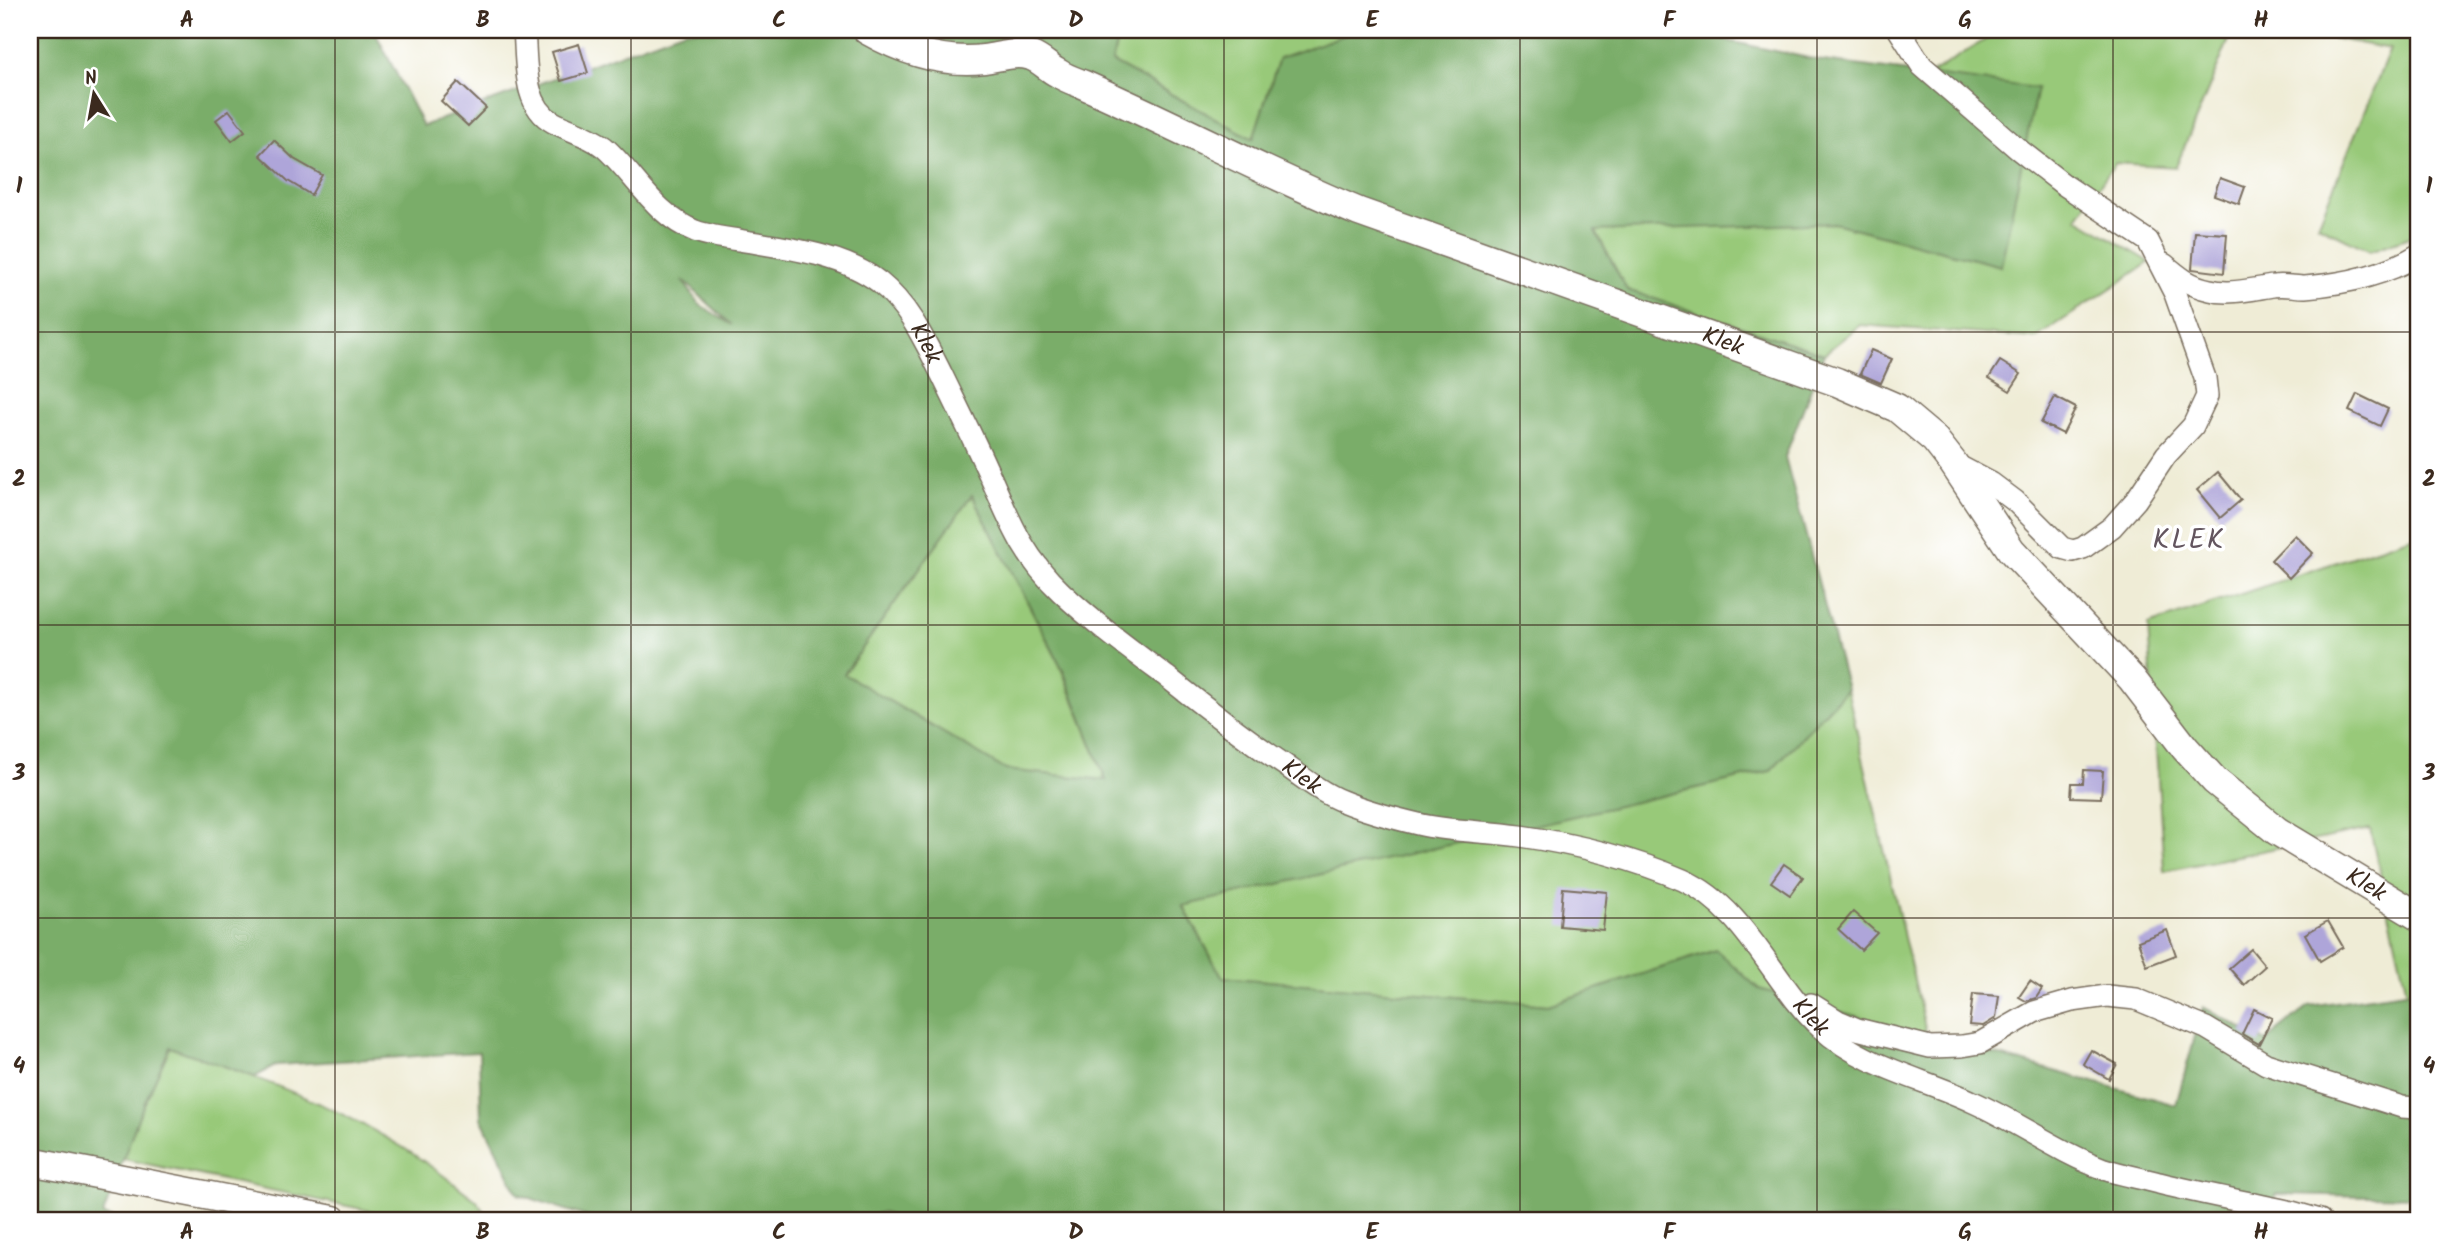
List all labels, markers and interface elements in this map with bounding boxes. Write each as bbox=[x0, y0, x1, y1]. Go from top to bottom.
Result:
text: A bbox=[180, 3, 194, 39]
text: B bbox=[476, 3, 490, 39]
text: C bbox=[772, 3, 786, 39]
text: D bbox=[1068, 3, 1084, 39]
text: E bbox=[1366, 3, 1380, 39]
text: F bbox=[1663, 3, 1677, 39]
text: G bbox=[1958, 3, 1972, 39]
text: H bbox=[2254, 3, 2269, 39]
north arrow bbox=[60, 60, 130, 130]
text: N bbox=[82, 63, 100, 95]
text: 1 bbox=[16, 169, 23, 205]
text: 1 bbox=[2426, 169, 2433, 205]
street label: Klek bbox=[899, 315, 953, 371]
street label: Klek bbox=[1697, 316, 1750, 367]
text: 2 bbox=[12, 462, 26, 498]
text: 2 bbox=[2422, 462, 2436, 498]
district label: KLEK bbox=[2153, 518, 2225, 563]
street label: Klek bbox=[1273, 749, 1330, 805]
text: 3 bbox=[12, 756, 26, 792]
text: 3 bbox=[2422, 756, 2436, 792]
street label: Klek bbox=[2338, 857, 2395, 913]
street label: Klek bbox=[1781, 989, 1839, 1047]
text: 4 bbox=[13, 1049, 26, 1085]
text: 4 bbox=[2423, 1049, 2436, 1085]
text: A bbox=[180, 1215, 194, 1250]
text: B bbox=[476, 1215, 490, 1250]
text: C bbox=[772, 1215, 786, 1250]
text: D bbox=[1068, 1215, 1084, 1250]
text: E bbox=[1366, 1215, 1380, 1250]
text: F bbox=[1663, 1215, 1677, 1250]
text: G bbox=[1958, 1215, 1972, 1250]
text: H bbox=[2254, 1215, 2269, 1250]

